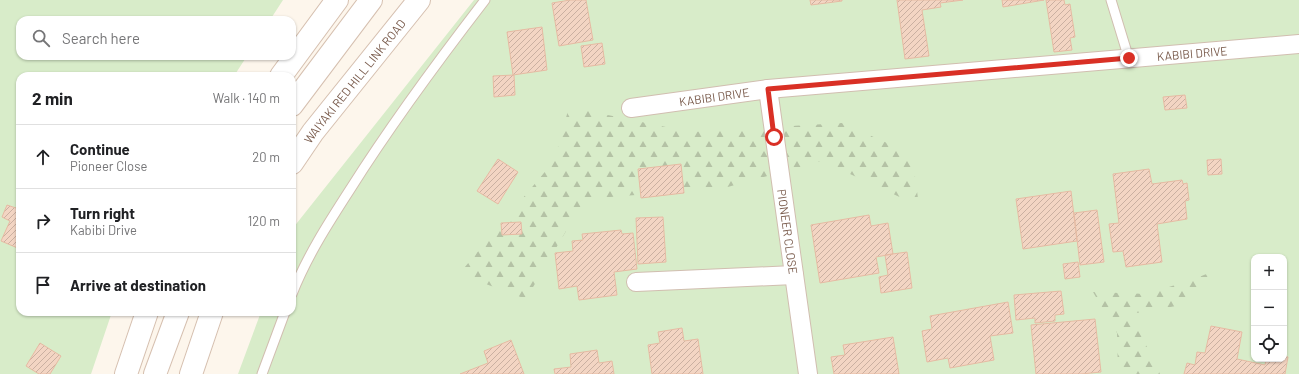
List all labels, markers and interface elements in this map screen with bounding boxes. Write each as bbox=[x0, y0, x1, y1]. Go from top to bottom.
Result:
search box bbox=[16, 16, 296, 60]
street label: WAIYAKI RED HILL LINK ROAD bbox=[301, 16, 408, 146]
icon: search bbox=[30, 27, 52, 49]
text: Search here bbox=[62, 29, 140, 47]
street label: KABIBI DRIVE bbox=[1156, 43, 1228, 63]
route end bbox=[1120, 49, 1138, 67]
street label: KABIBI DRIVE bbox=[678, 85, 750, 108]
text: 2 min bbox=[32, 88, 73, 108]
text: Walk · 140 m bbox=[213, 90, 280, 106]
route start bbox=[765, 128, 783, 146]
text: Continue bbox=[70, 140, 130, 158]
icon: ahead bbox=[32, 146, 54, 168]
text: 20 m bbox=[252, 149, 280, 165]
text: Pioneer Close bbox=[70, 158, 147, 174]
street label: PIONEER CLOSE bbox=[775, 188, 801, 275]
text: Turn right bbox=[70, 204, 135, 222]
icon: right bbox=[32, 210, 54, 232]
text: 120 m bbox=[248, 213, 280, 229]
text: Kabibi Drive bbox=[70, 222, 137, 238]
map controls bbox=[1251, 254, 1287, 362]
button: + bbox=[1251, 254, 1287, 290]
icon: arrive bbox=[32, 274, 54, 296]
text: Arrive at destination bbox=[70, 276, 206, 294]
button: − bbox=[1251, 290, 1287, 326]
button: locate bbox=[1251, 326, 1287, 362]

